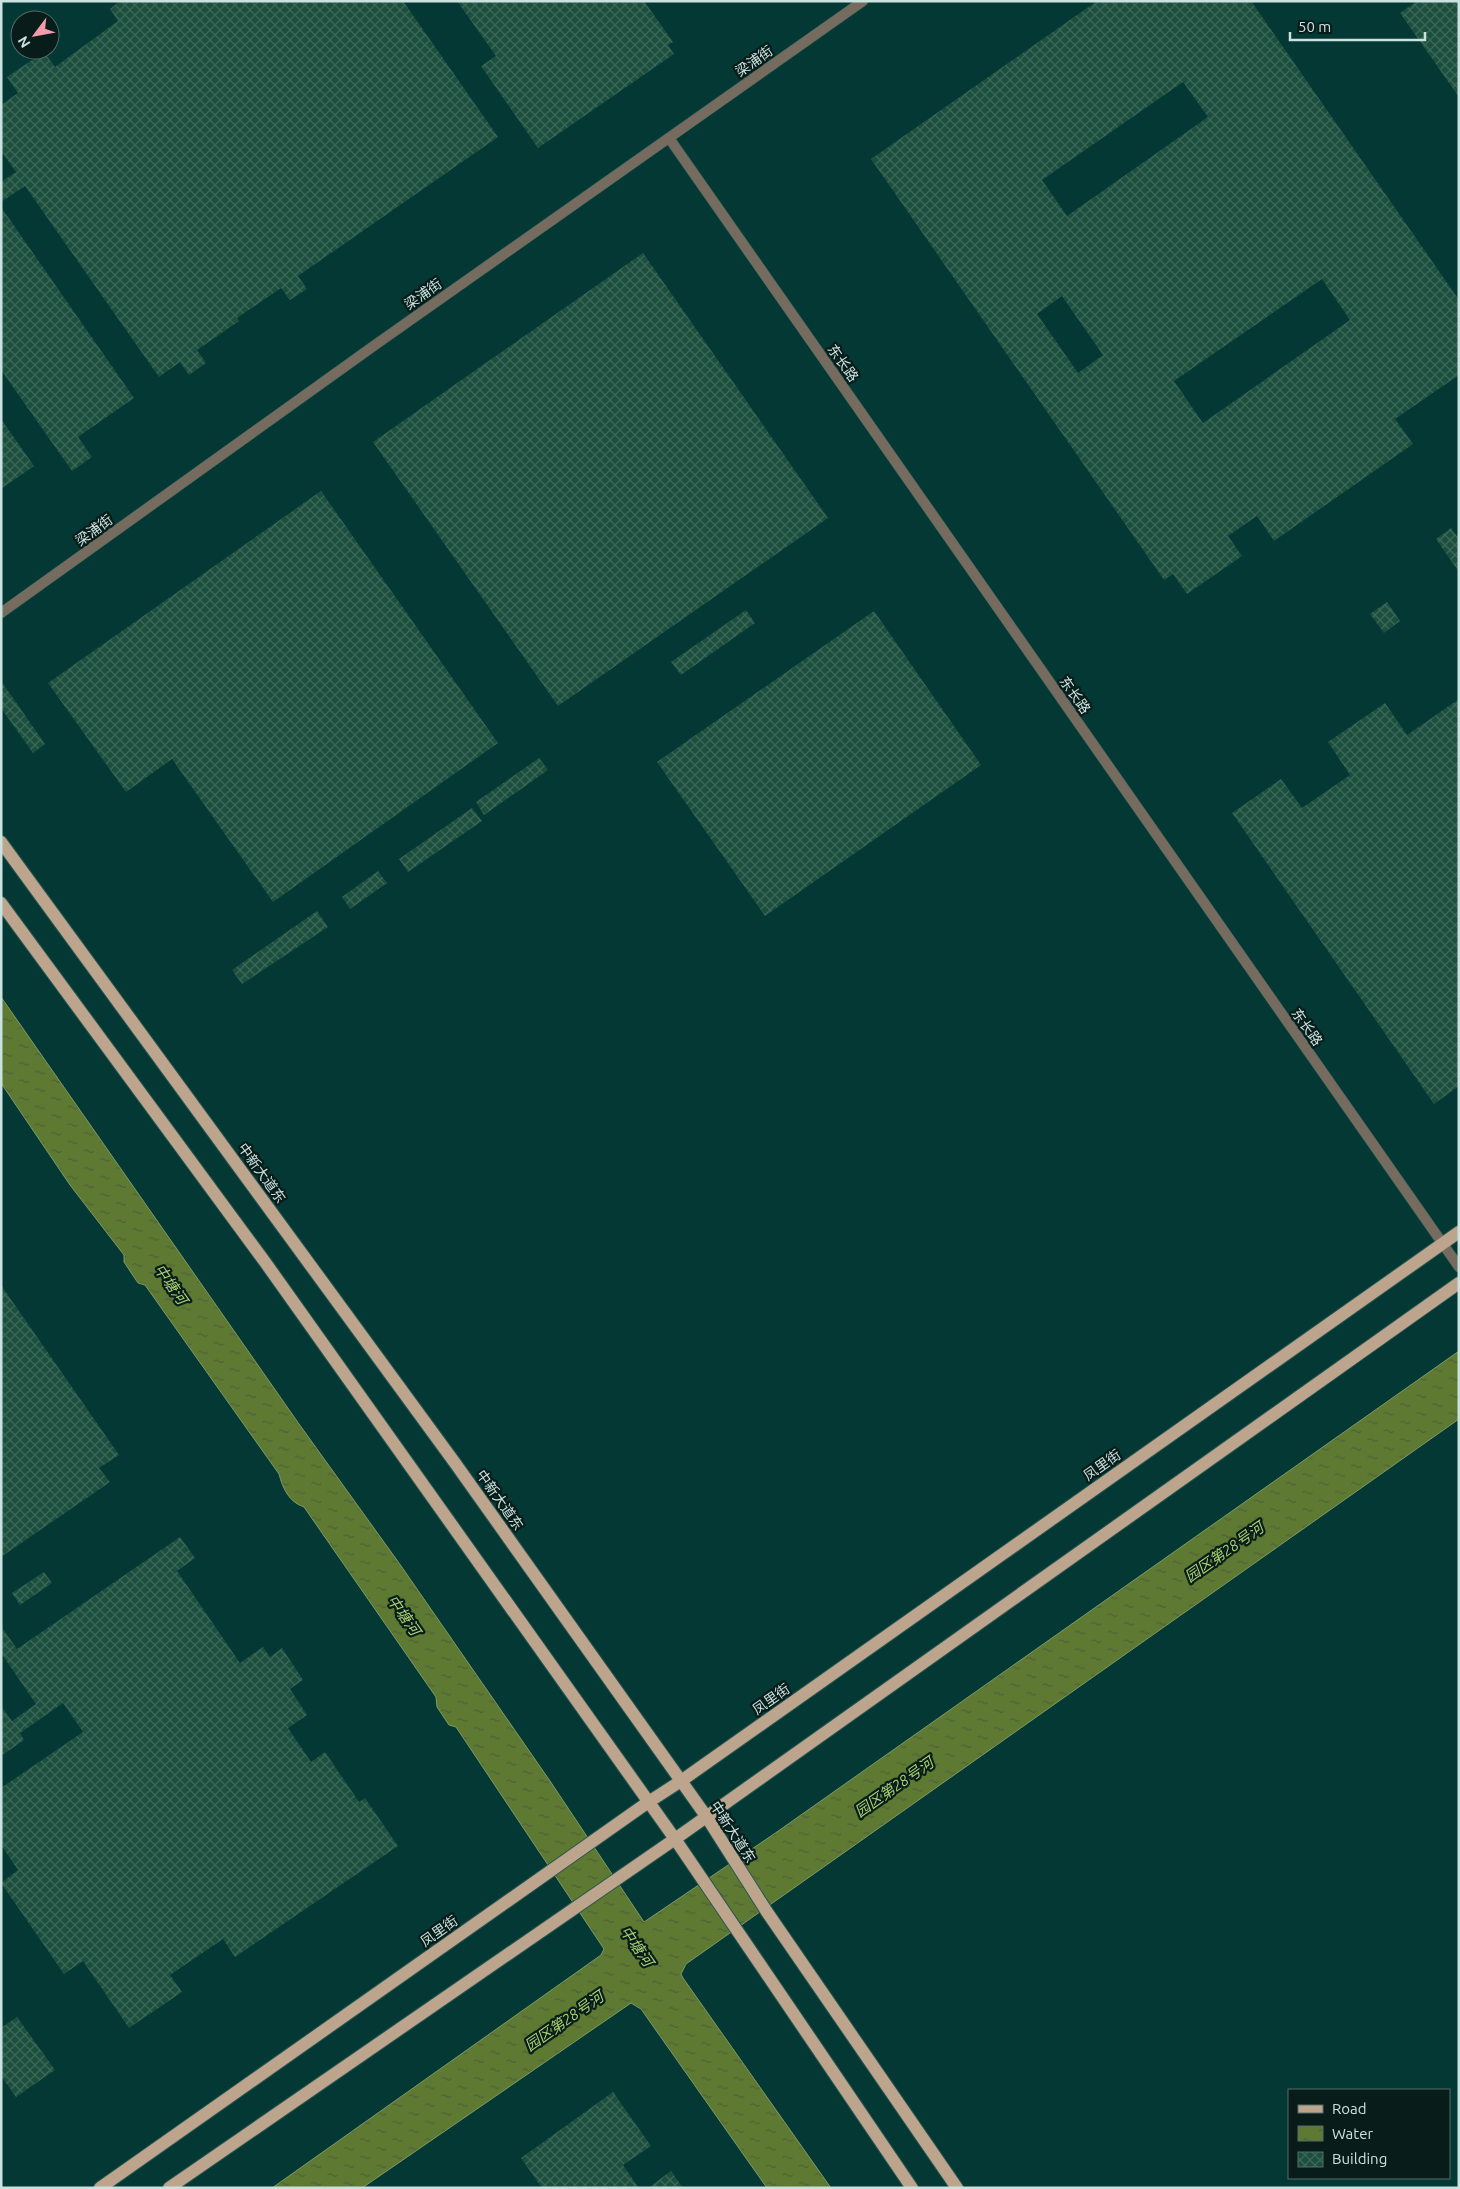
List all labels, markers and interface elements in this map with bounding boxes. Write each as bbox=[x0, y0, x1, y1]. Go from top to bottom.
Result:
north arrow bbox=[10, 10, 60, 60]
scale bar bbox=[1290, 10, 1425, 42]
text: 50 m bbox=[1298, 18, 1331, 35]
text: N bbox=[14, 33, 34, 51]
street label: 梁浦街 bbox=[732, 42, 776, 80]
street label: 梁浦街 bbox=[401, 275, 445, 313]
street label: 东长路 bbox=[824, 341, 862, 385]
street label: 梁浦街 bbox=[72, 511, 116, 549]
street label: 东长路 bbox=[1056, 673, 1094, 717]
street label: 东长路 bbox=[1288, 1005, 1326, 1049]
street label: 中新大道东 bbox=[235, 1140, 289, 1206]
water label: 中塘河 bbox=[151, 1261, 193, 1310]
street label: 凤里街 bbox=[1080, 1446, 1124, 1484]
street label: 中新大道东 bbox=[473, 1467, 527, 1533]
water label: 园区第28号河 bbox=[1181, 1517, 1269, 1585]
water label: 中塘河 bbox=[384, 1592, 426, 1641]
street label: 凤里街 bbox=[749, 1680, 793, 1718]
water label: 园区第28号河 bbox=[851, 1752, 939, 1820]
street label: 中新大道东 bbox=[707, 1798, 759, 1866]
street label: 凤里街 bbox=[417, 1912, 461, 1950]
water label: 中塘河 bbox=[617, 1923, 659, 1972]
water label: 园区第28号河 bbox=[521, 1986, 609, 2054]
legend bbox=[1288, 2089, 1450, 2179]
text: Road bbox=[1332, 2100, 1367, 2117]
text: Water bbox=[1332, 2125, 1373, 2142]
text: Building bbox=[1332, 2150, 1387, 2167]

